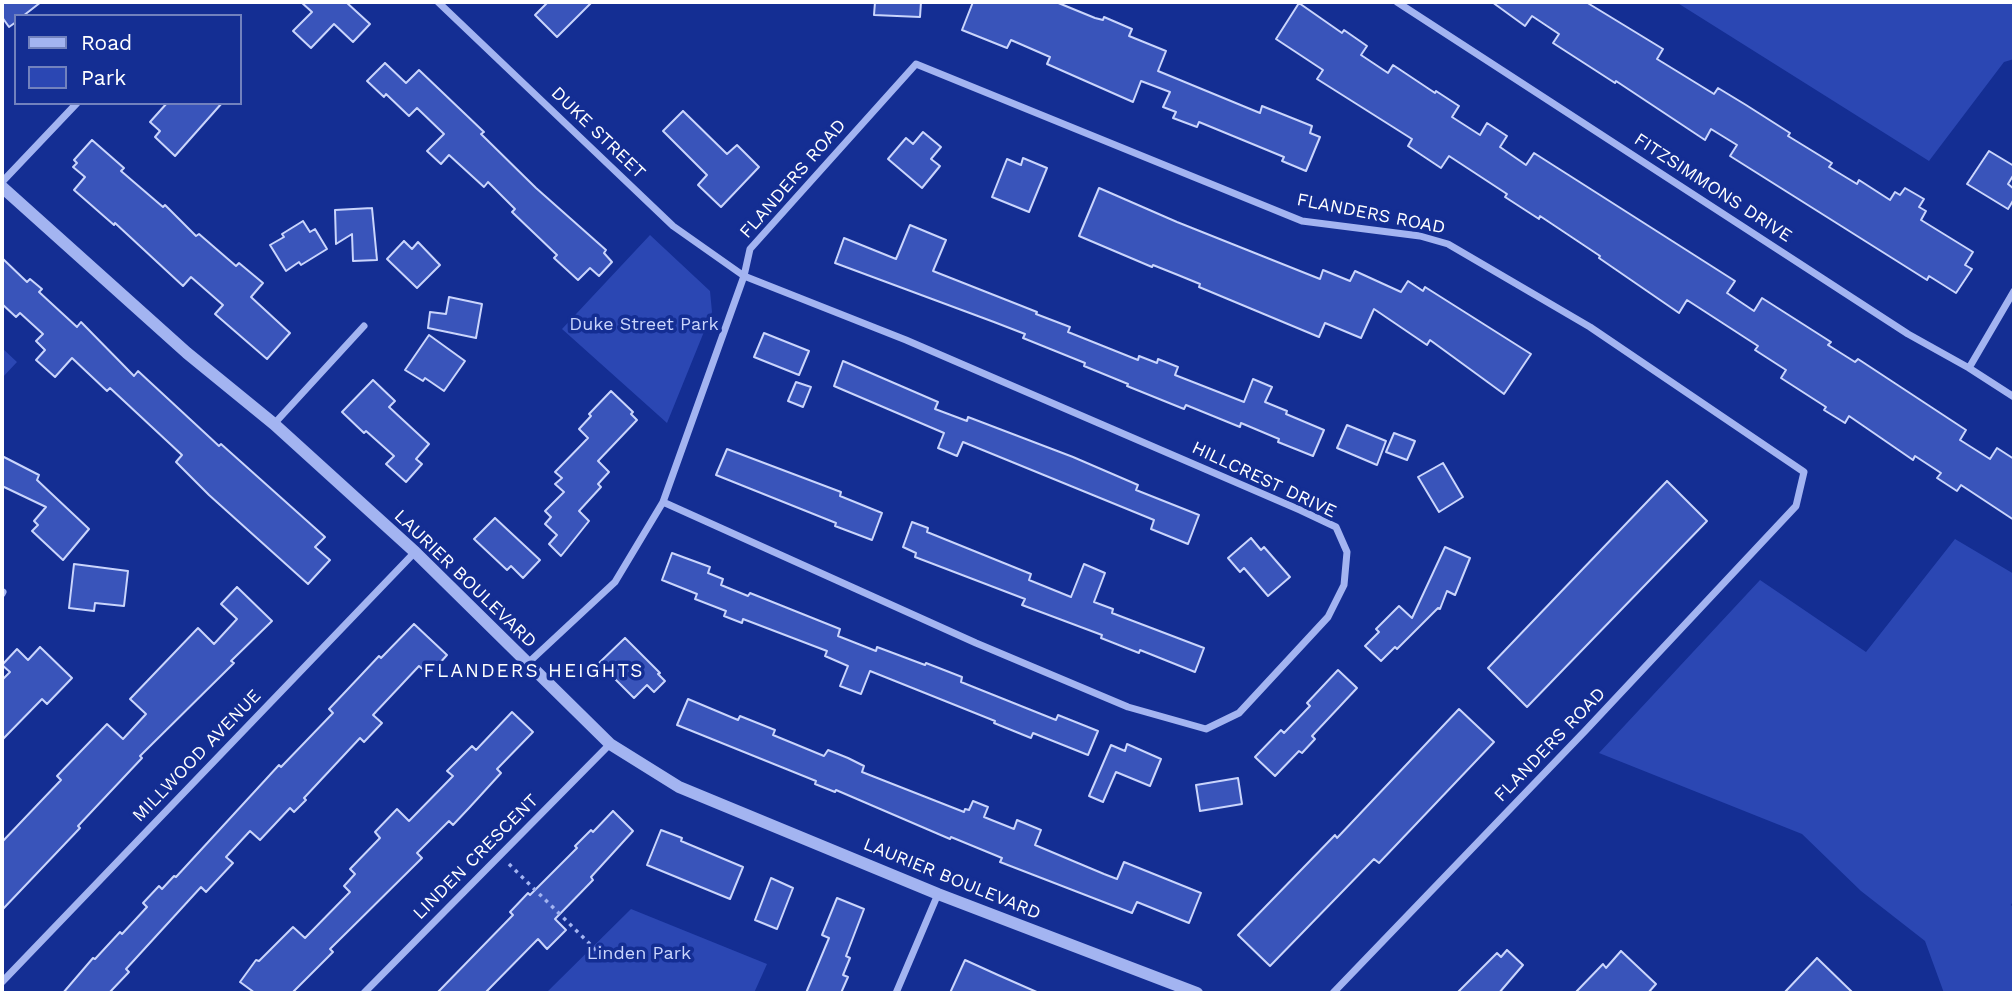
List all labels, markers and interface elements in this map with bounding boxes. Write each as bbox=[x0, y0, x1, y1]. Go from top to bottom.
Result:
legend bbox=[14, 14, 242, 105]
text: Road bbox=[81, 30, 132, 55]
text: Park bbox=[81, 65, 126, 90]
street label: DUKE STREET bbox=[546, 83, 650, 183]
street label: FLANDERS ROAD bbox=[735, 115, 851, 243]
street label: FITZSIMMONS DRIVE bbox=[1630, 129, 1796, 247]
street label: FLANDERS ROAD bbox=[1295, 189, 1447, 239]
park label: Duke Street Park bbox=[569, 314, 719, 336]
street label: HILLCREST DRIVE bbox=[1188, 437, 1340, 523]
street label: LAURIER BOULEVARD bbox=[389, 505, 541, 653]
district label: FLANDERS HEIGHTS bbox=[425, 660, 643, 682]
street label: FLANDERS ROAD bbox=[1490, 683, 1610, 807]
street label: MILLWOOD AVENUE bbox=[128, 685, 266, 827]
street label: LINDEN CRESCENT bbox=[409, 790, 543, 924]
street label: LAURIER BOULEVARD bbox=[860, 833, 1044, 925]
park label: Linden Park bbox=[587, 943, 691, 965]

